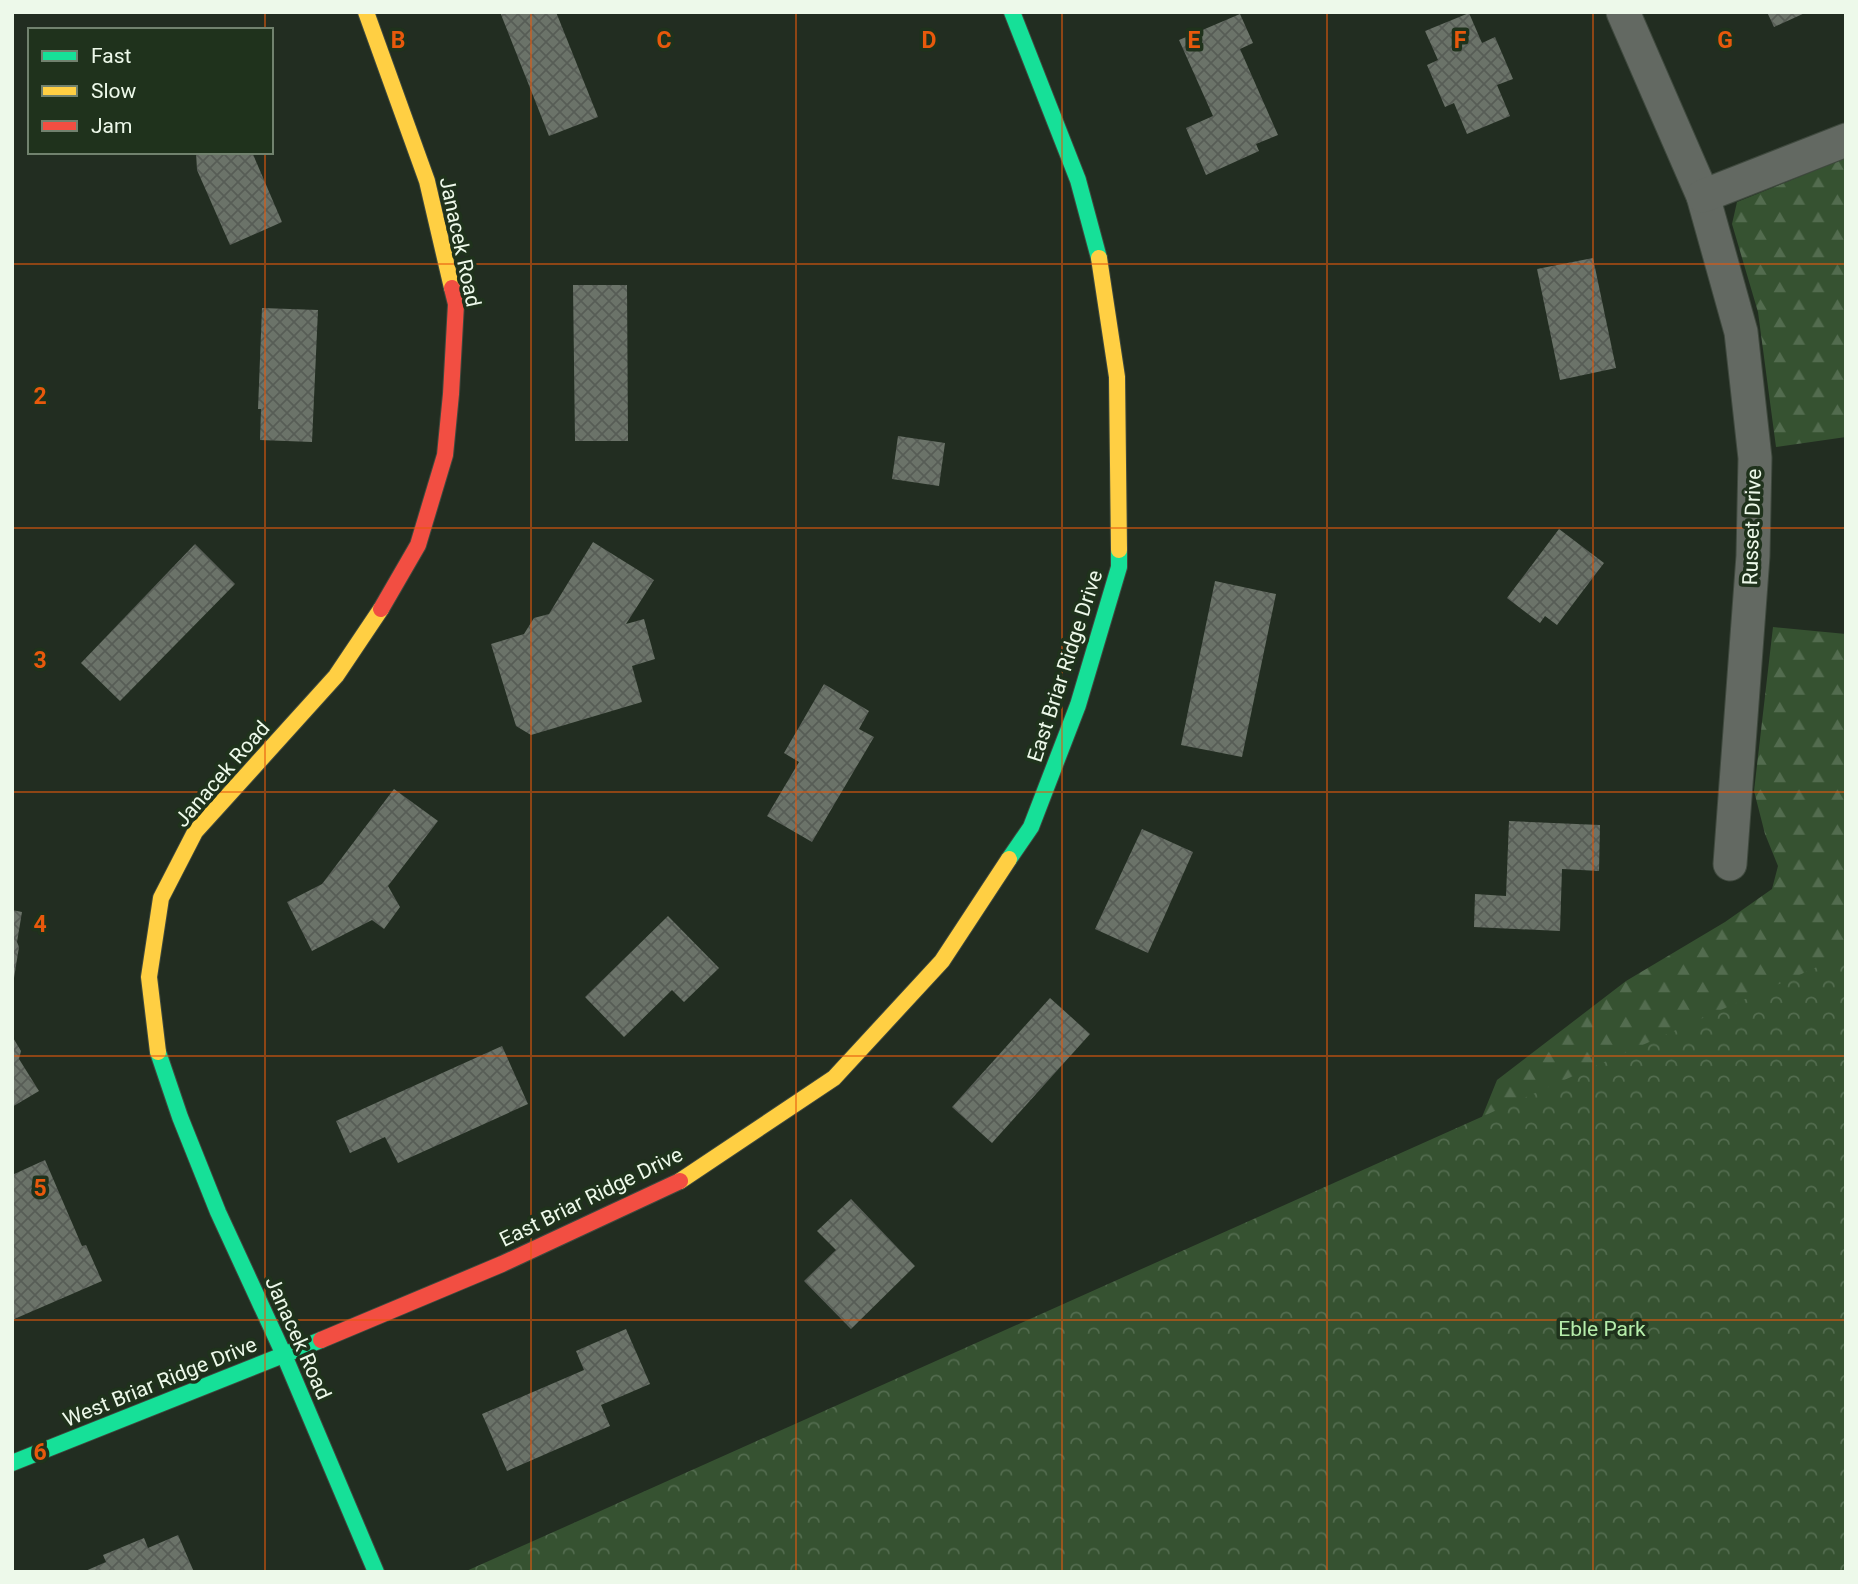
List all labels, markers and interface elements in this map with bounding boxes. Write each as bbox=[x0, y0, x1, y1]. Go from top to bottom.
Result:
text: B bbox=[391, 27, 405, 54]
text: C bbox=[656, 27, 672, 54]
text: D bbox=[922, 27, 936, 54]
text: E bbox=[1188, 27, 1201, 54]
text: F bbox=[1454, 27, 1467, 54]
text: G bbox=[1717, 27, 1733, 54]
legend bbox=[28, 28, 273, 154]
text: Fast bbox=[91, 44, 132, 68]
text: Slow bbox=[91, 79, 137, 103]
text: Jam bbox=[91, 114, 132, 138]
street label: Janacek Road bbox=[435, 175, 485, 309]
text: 2 bbox=[33, 383, 47, 410]
street label: Russet Drive bbox=[1738, 468, 1766, 586]
street label: East Briar Ridge Drive bbox=[1023, 567, 1107, 765]
text: 3 bbox=[33, 647, 47, 674]
street label: Janacek Road bbox=[170, 716, 274, 832]
text: 4 bbox=[33, 911, 47, 938]
street label: East Briar Ridge Drive bbox=[496, 1142, 686, 1252]
text: 5 bbox=[33, 1175, 47, 1202]
street label: Janacek Road bbox=[260, 1273, 336, 1403]
park label: Eble Park bbox=[1558, 1317, 1646, 1341]
street label: West Briar Ridge Drive bbox=[60, 1332, 260, 1432]
text: 6 bbox=[33, 1439, 47, 1466]

